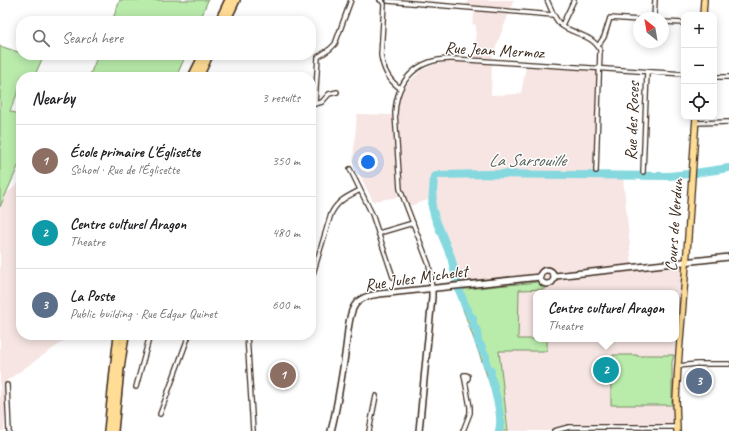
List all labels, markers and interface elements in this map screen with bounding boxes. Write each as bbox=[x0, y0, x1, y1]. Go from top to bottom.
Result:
north arrow bbox=[633, 12, 669, 48]
map controls bbox=[681, 12, 717, 120]
button: + bbox=[681, 12, 717, 48]
search box bbox=[16, 16, 316, 60]
icon: search bbox=[30, 27, 52, 49]
text: Search here bbox=[62, 29, 123, 48]
street label: Rue Jean Mermoz bbox=[444, 37, 546, 63]
button: − bbox=[681, 48, 717, 84]
street label: Rue des Roses bbox=[620, 79, 644, 161]
button: locate bbox=[681, 84, 717, 120]
text: Nearby bbox=[32, 88, 75, 109]
text: 3 results bbox=[262, 90, 300, 106]
text: École primaire L'Églisette bbox=[70, 143, 200, 162]
water label: La Sarsouille bbox=[489, 149, 569, 171]
your location bbox=[358, 152, 378, 172]
text: 1 bbox=[42, 153, 48, 169]
text: 350 m bbox=[272, 153, 300, 169]
text: School · Rue de l'Églisette bbox=[70, 162, 180, 178]
street label: Cours de Verdun bbox=[660, 177, 688, 272]
text: Centre culturel Aragon bbox=[70, 215, 186, 234]
text: 2 bbox=[42, 225, 48, 241]
text: 480 m bbox=[272, 225, 300, 241]
text: Theatre bbox=[70, 234, 105, 250]
street label: Rue Jules Michelet bbox=[363, 260, 471, 296]
text: La Poste bbox=[70, 287, 114, 306]
popup bbox=[533, 290, 679, 342]
text: 3 bbox=[42, 297, 48, 313]
text: 600 m bbox=[272, 297, 300, 313]
text: Centre culturel Aragon bbox=[548, 299, 664, 318]
text: Public building · Rue Edgar Quinet bbox=[70, 306, 217, 322]
text: Theatre bbox=[548, 318, 583, 334]
pin: 2 bbox=[593, 355, 619, 385]
pin: 1 bbox=[270, 360, 296, 390]
pin: 3 bbox=[686, 366, 712, 396]

